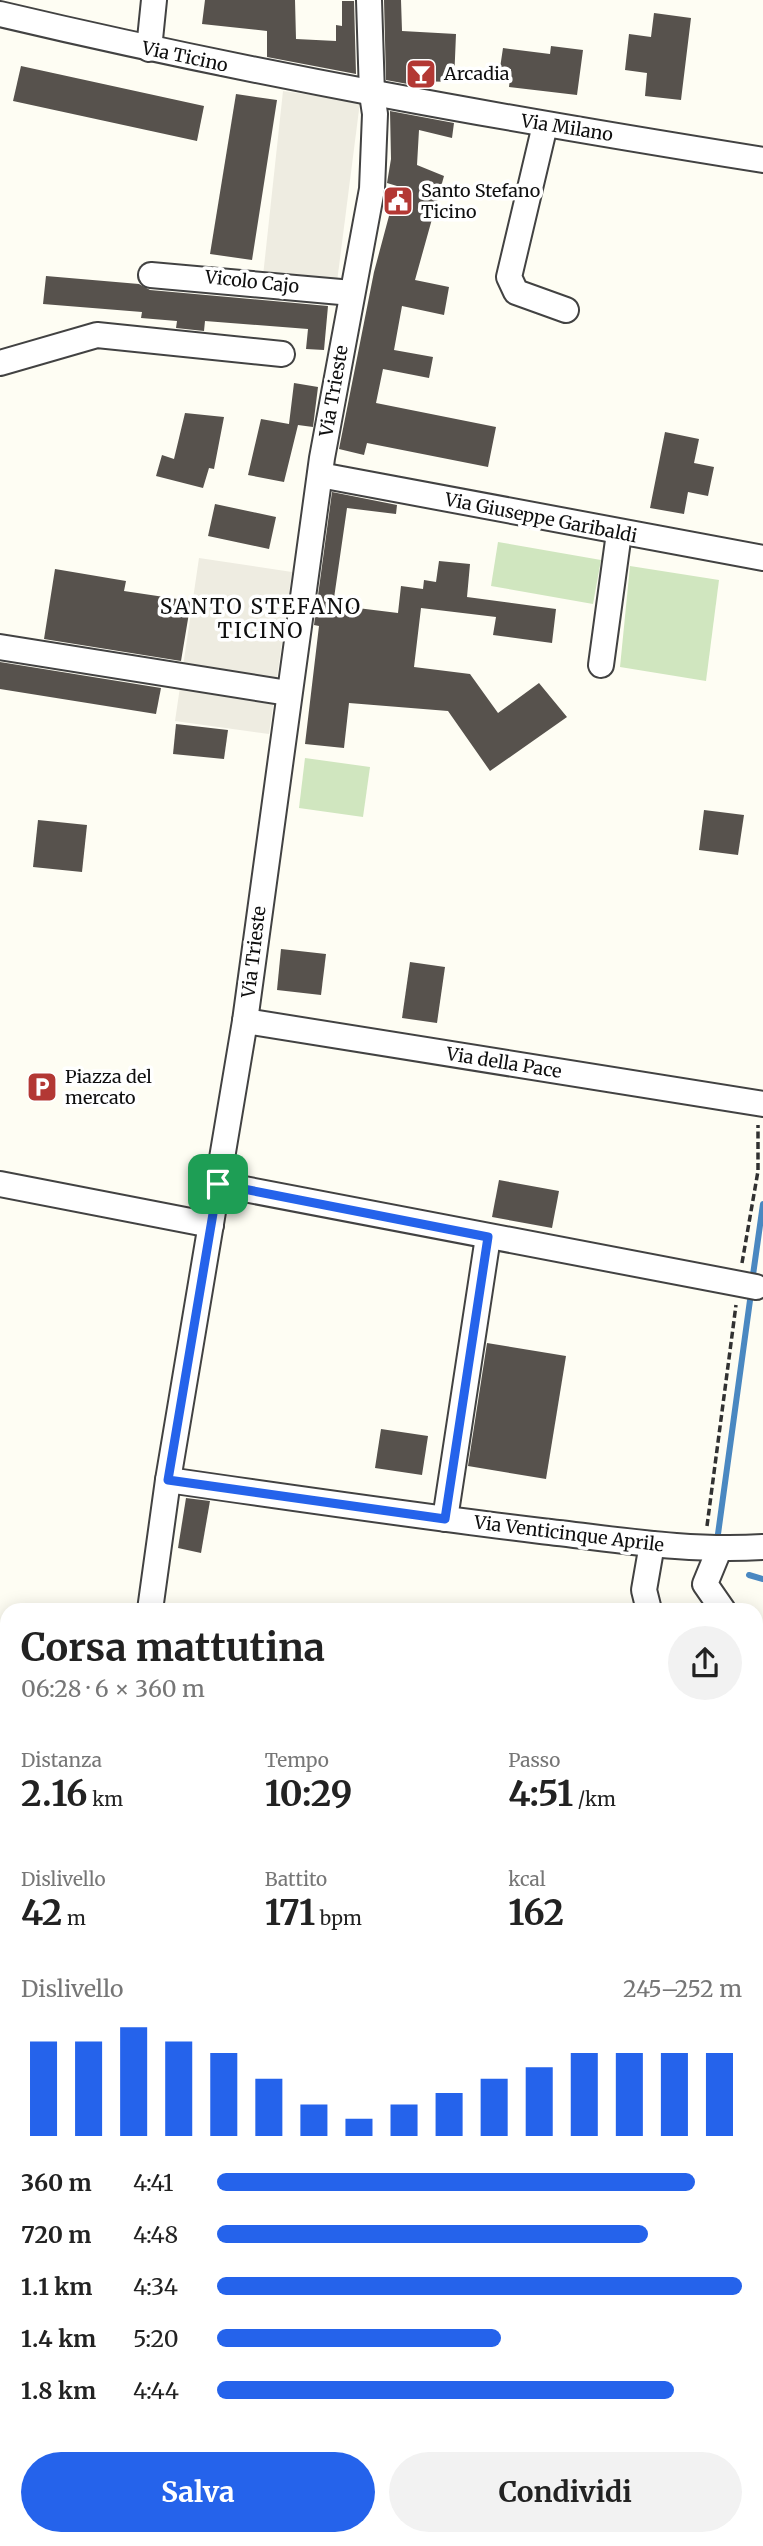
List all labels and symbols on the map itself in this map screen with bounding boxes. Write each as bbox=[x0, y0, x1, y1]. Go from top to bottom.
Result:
street label: Via Ticino bbox=[139, 36, 230, 77]
bar icon: Arcadia bbox=[404, 57, 438, 91]
place label: Arcadia bbox=[443, 62, 510, 85]
street label: Via Milano bbox=[518, 109, 615, 146]
place label: Santo Stefano Ticino bbox=[421, 179, 540, 223]
public building icon: Santo Stefano Ticino bbox=[381, 184, 415, 218]
street label: Vicolo Cajo bbox=[203, 265, 300, 298]
street label: Via Trieste bbox=[314, 343, 353, 439]
street label: Via Giuseppe Garibaldi bbox=[442, 487, 639, 547]
district label: SANTO STEFANO TICINO bbox=[160, 593, 362, 644]
street label: Via Trieste bbox=[236, 905, 271, 1000]
street label: Via della Pace bbox=[444, 1042, 563, 1083]
place label: Piazza del mercato bbox=[65, 1065, 152, 1109]
parking icon: Piazza del mercato bbox=[25, 1070, 59, 1104]
pin bbox=[188, 1154, 248, 1214]
street label: Via Venticinque Aprile bbox=[472, 1510, 665, 1557]

